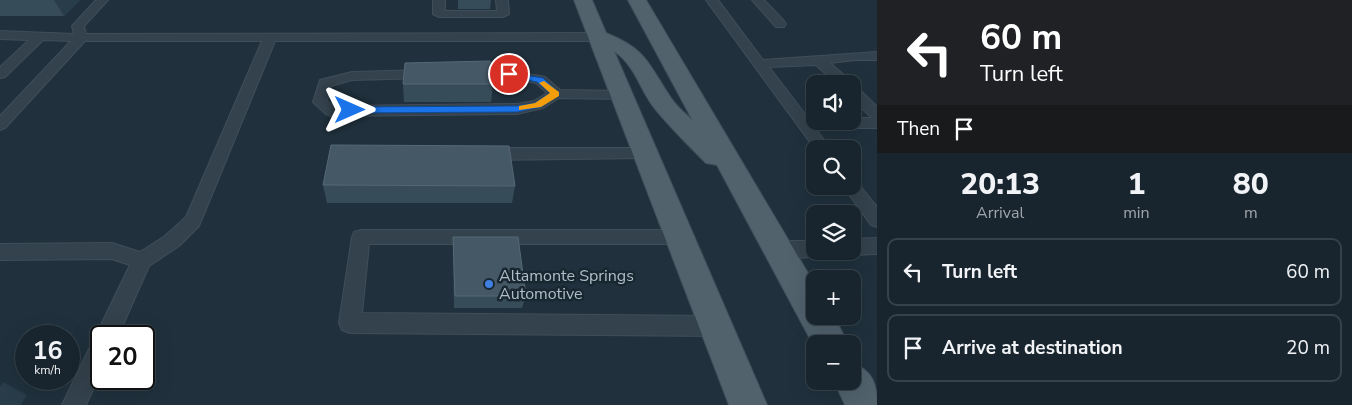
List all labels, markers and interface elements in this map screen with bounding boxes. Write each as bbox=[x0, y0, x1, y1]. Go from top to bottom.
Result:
text: 60 m bbox=[980, 14, 1062, 61]
icon: left bbox=[897, 20, 962, 85]
pin bbox=[488, 53, 530, 95]
text: Turn left bbox=[980, 59, 1063, 89]
icon: arrive bbox=[495, 60, 523, 88]
map controls bbox=[806, 75, 861, 390]
button: sound bbox=[806, 75, 861, 130]
position arrow bbox=[323, 83, 375, 135]
icon: arrive bbox=[950, 115, 978, 143]
text: Then bbox=[897, 116, 940, 142]
button: search bbox=[806, 140, 861, 195]
text: 20:13 bbox=[960, 164, 1040, 205]
text: 1 bbox=[1127, 164, 1145, 205]
text: 80 bbox=[1233, 164, 1269, 205]
text: Arrival bbox=[976, 202, 1024, 224]
text: min bbox=[1123, 202, 1150, 224]
text: m bbox=[1244, 202, 1258, 224]
button: layers bbox=[806, 205, 861, 260]
icon: left bbox=[899, 258, 927, 286]
text: Turn left bbox=[942, 259, 1017, 285]
text: 60 m bbox=[1286, 259, 1330, 285]
place label: Altamonte Springs Automotive bbox=[499, 265, 634, 305]
button: + bbox=[806, 270, 861, 325]
marker: Altamonte Springs Automotive bbox=[483, 278, 495, 290]
speed limit sign: 20 bbox=[90, 325, 155, 390]
text: 16 bbox=[32, 334, 63, 368]
icon: arrive bbox=[899, 334, 927, 362]
button: − bbox=[806, 335, 861, 390]
text: Arrive at destination bbox=[942, 335, 1123, 361]
text: 20 m bbox=[1286, 335, 1330, 361]
text: km/h bbox=[34, 362, 61, 378]

